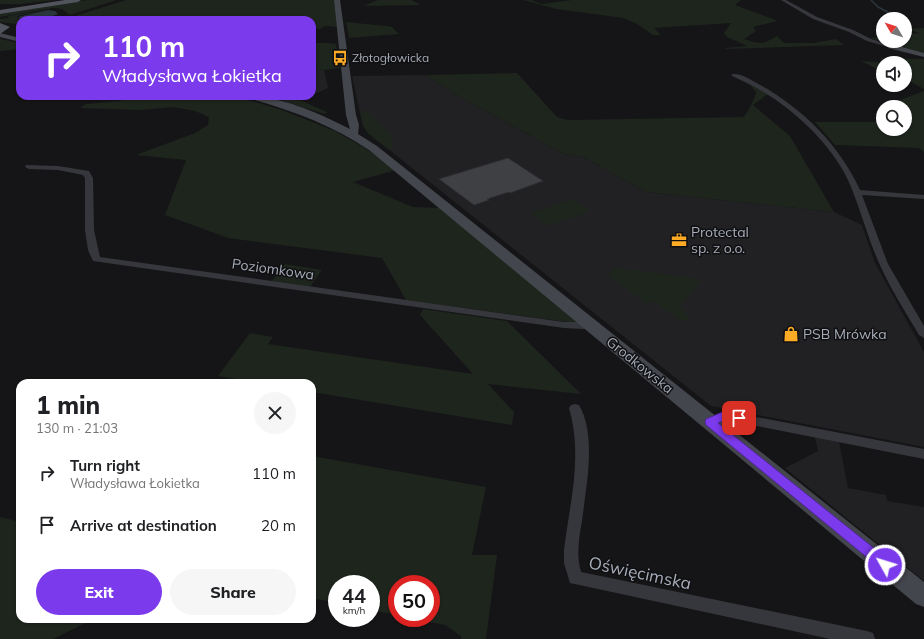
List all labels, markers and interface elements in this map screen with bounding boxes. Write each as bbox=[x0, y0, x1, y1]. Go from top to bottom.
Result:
north arrow bbox=[876, 12, 912, 48]
map controls bbox=[876, 12, 912, 136]
text: 110 m bbox=[102, 29, 185, 64]
icon: right bbox=[36, 32, 88, 84]
bus stop icon: Złotogłowicka bbox=[331, 49, 349, 67]
place label: Złotogłowicka bbox=[352, 50, 429, 65]
button: sound bbox=[876, 56, 912, 92]
text: Władysława Łokietka bbox=[102, 64, 282, 87]
button: search bbox=[876, 100, 912, 136]
place label: Protectal sp. z o.o. bbox=[691, 223, 749, 257]
office icon: Protectal sp. z o.o. bbox=[670, 231, 688, 249]
street label: Poziomkowa bbox=[231, 254, 315, 284]
shop icon: PSB Mrówka bbox=[782, 325, 800, 343]
place label: PSB Mrówka bbox=[803, 325, 887, 343]
street label: Grodkowska bbox=[603, 332, 677, 398]
text: 1 min bbox=[36, 390, 100, 420]
button: close bbox=[254, 392, 296, 434]
pin bbox=[722, 401, 756, 435]
icon: arrive bbox=[728, 407, 750, 429]
text: 130 m · 21:03 bbox=[36, 420, 118, 436]
text: Turn right bbox=[70, 456, 140, 475]
icon: right bbox=[36, 462, 58, 484]
text: 110 m bbox=[252, 464, 296, 483]
text: Władysława Łokietka bbox=[70, 475, 200, 491]
icon: arrive bbox=[36, 514, 58, 536]
text: Arrive at destination bbox=[70, 516, 217, 535]
text: 20 m bbox=[261, 516, 296, 535]
position arrow bbox=[864, 544, 906, 586]
street label: Oświęcimska bbox=[587, 551, 693, 594]
button: Exit bbox=[36, 569, 162, 615]
button: Share bbox=[170, 569, 296, 615]
speed limit sign: 50 bbox=[388, 575, 440, 627]
text: 44 bbox=[342, 583, 366, 608]
text: km/h bbox=[343, 604, 365, 617]

